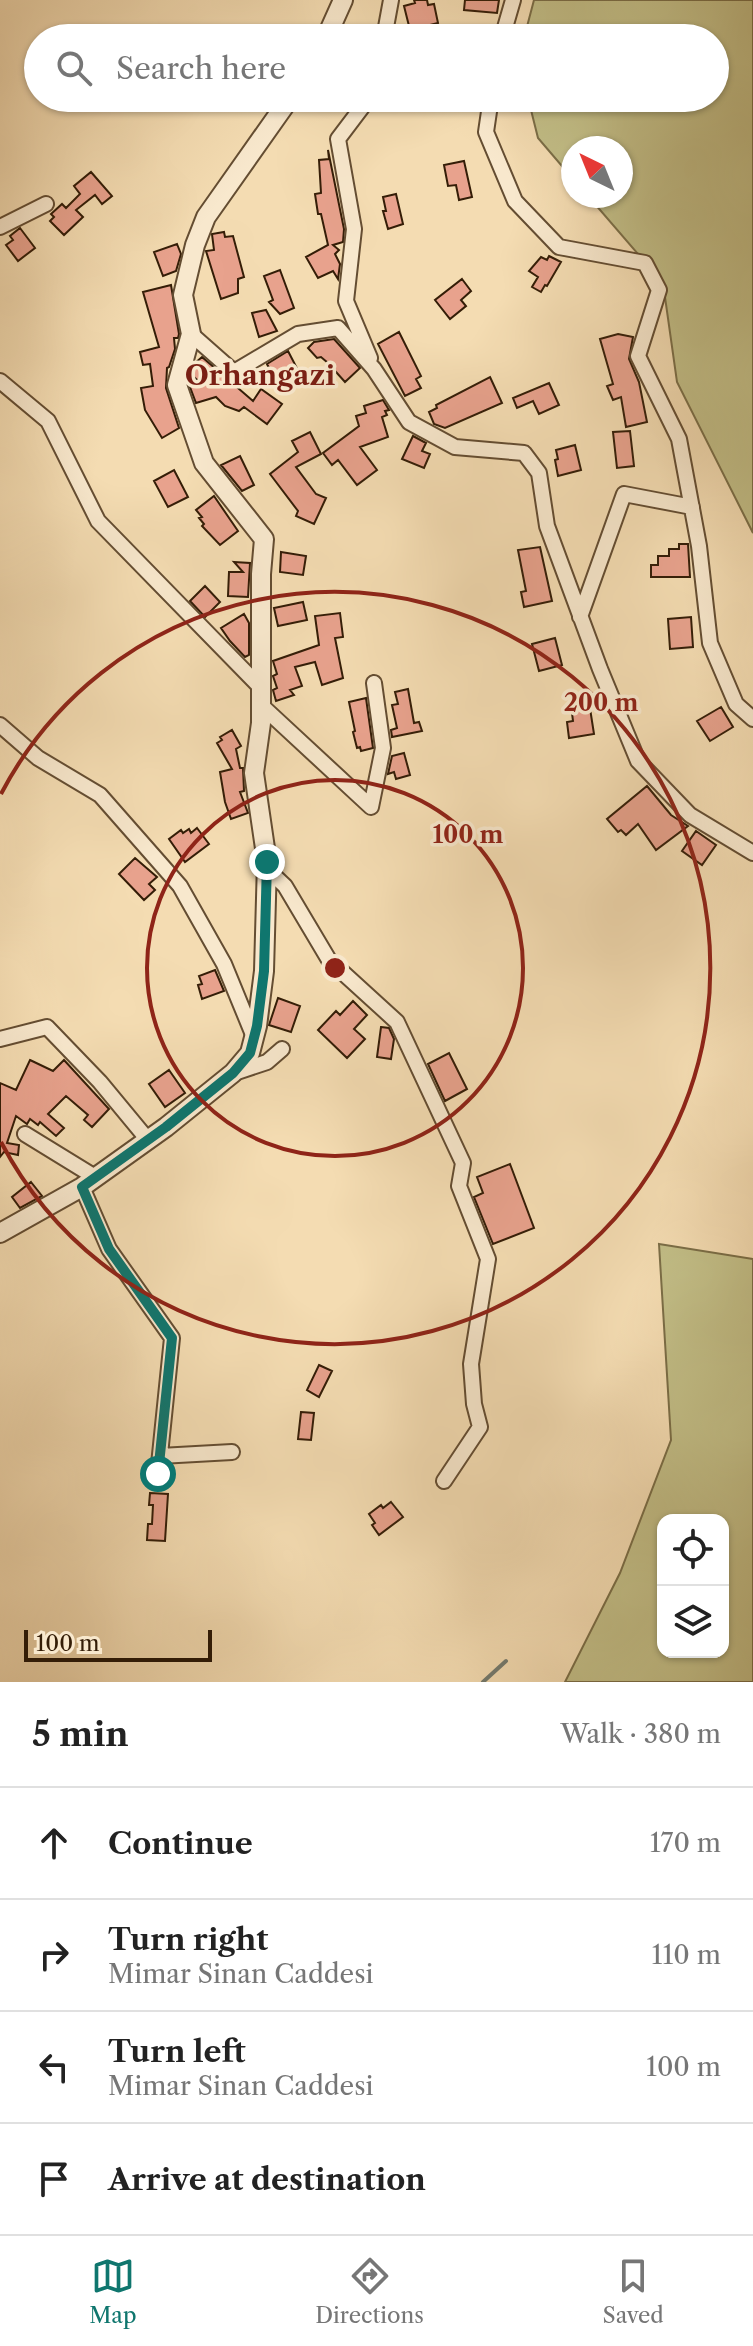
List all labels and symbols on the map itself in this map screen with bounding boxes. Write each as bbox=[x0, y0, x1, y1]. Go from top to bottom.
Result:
north arrow bbox=[561, 136, 633, 208]
district label: Orhangazi bbox=[185, 358, 335, 392]
text: 200 m bbox=[564, 688, 638, 717]
text: 100 m bbox=[432, 820, 504, 849]
route end bbox=[249, 844, 285, 880]
centre of rings bbox=[321, 954, 349, 982]
route start bbox=[140, 1456, 176, 1492]
scale bar bbox=[24, 1626, 212, 1662]

